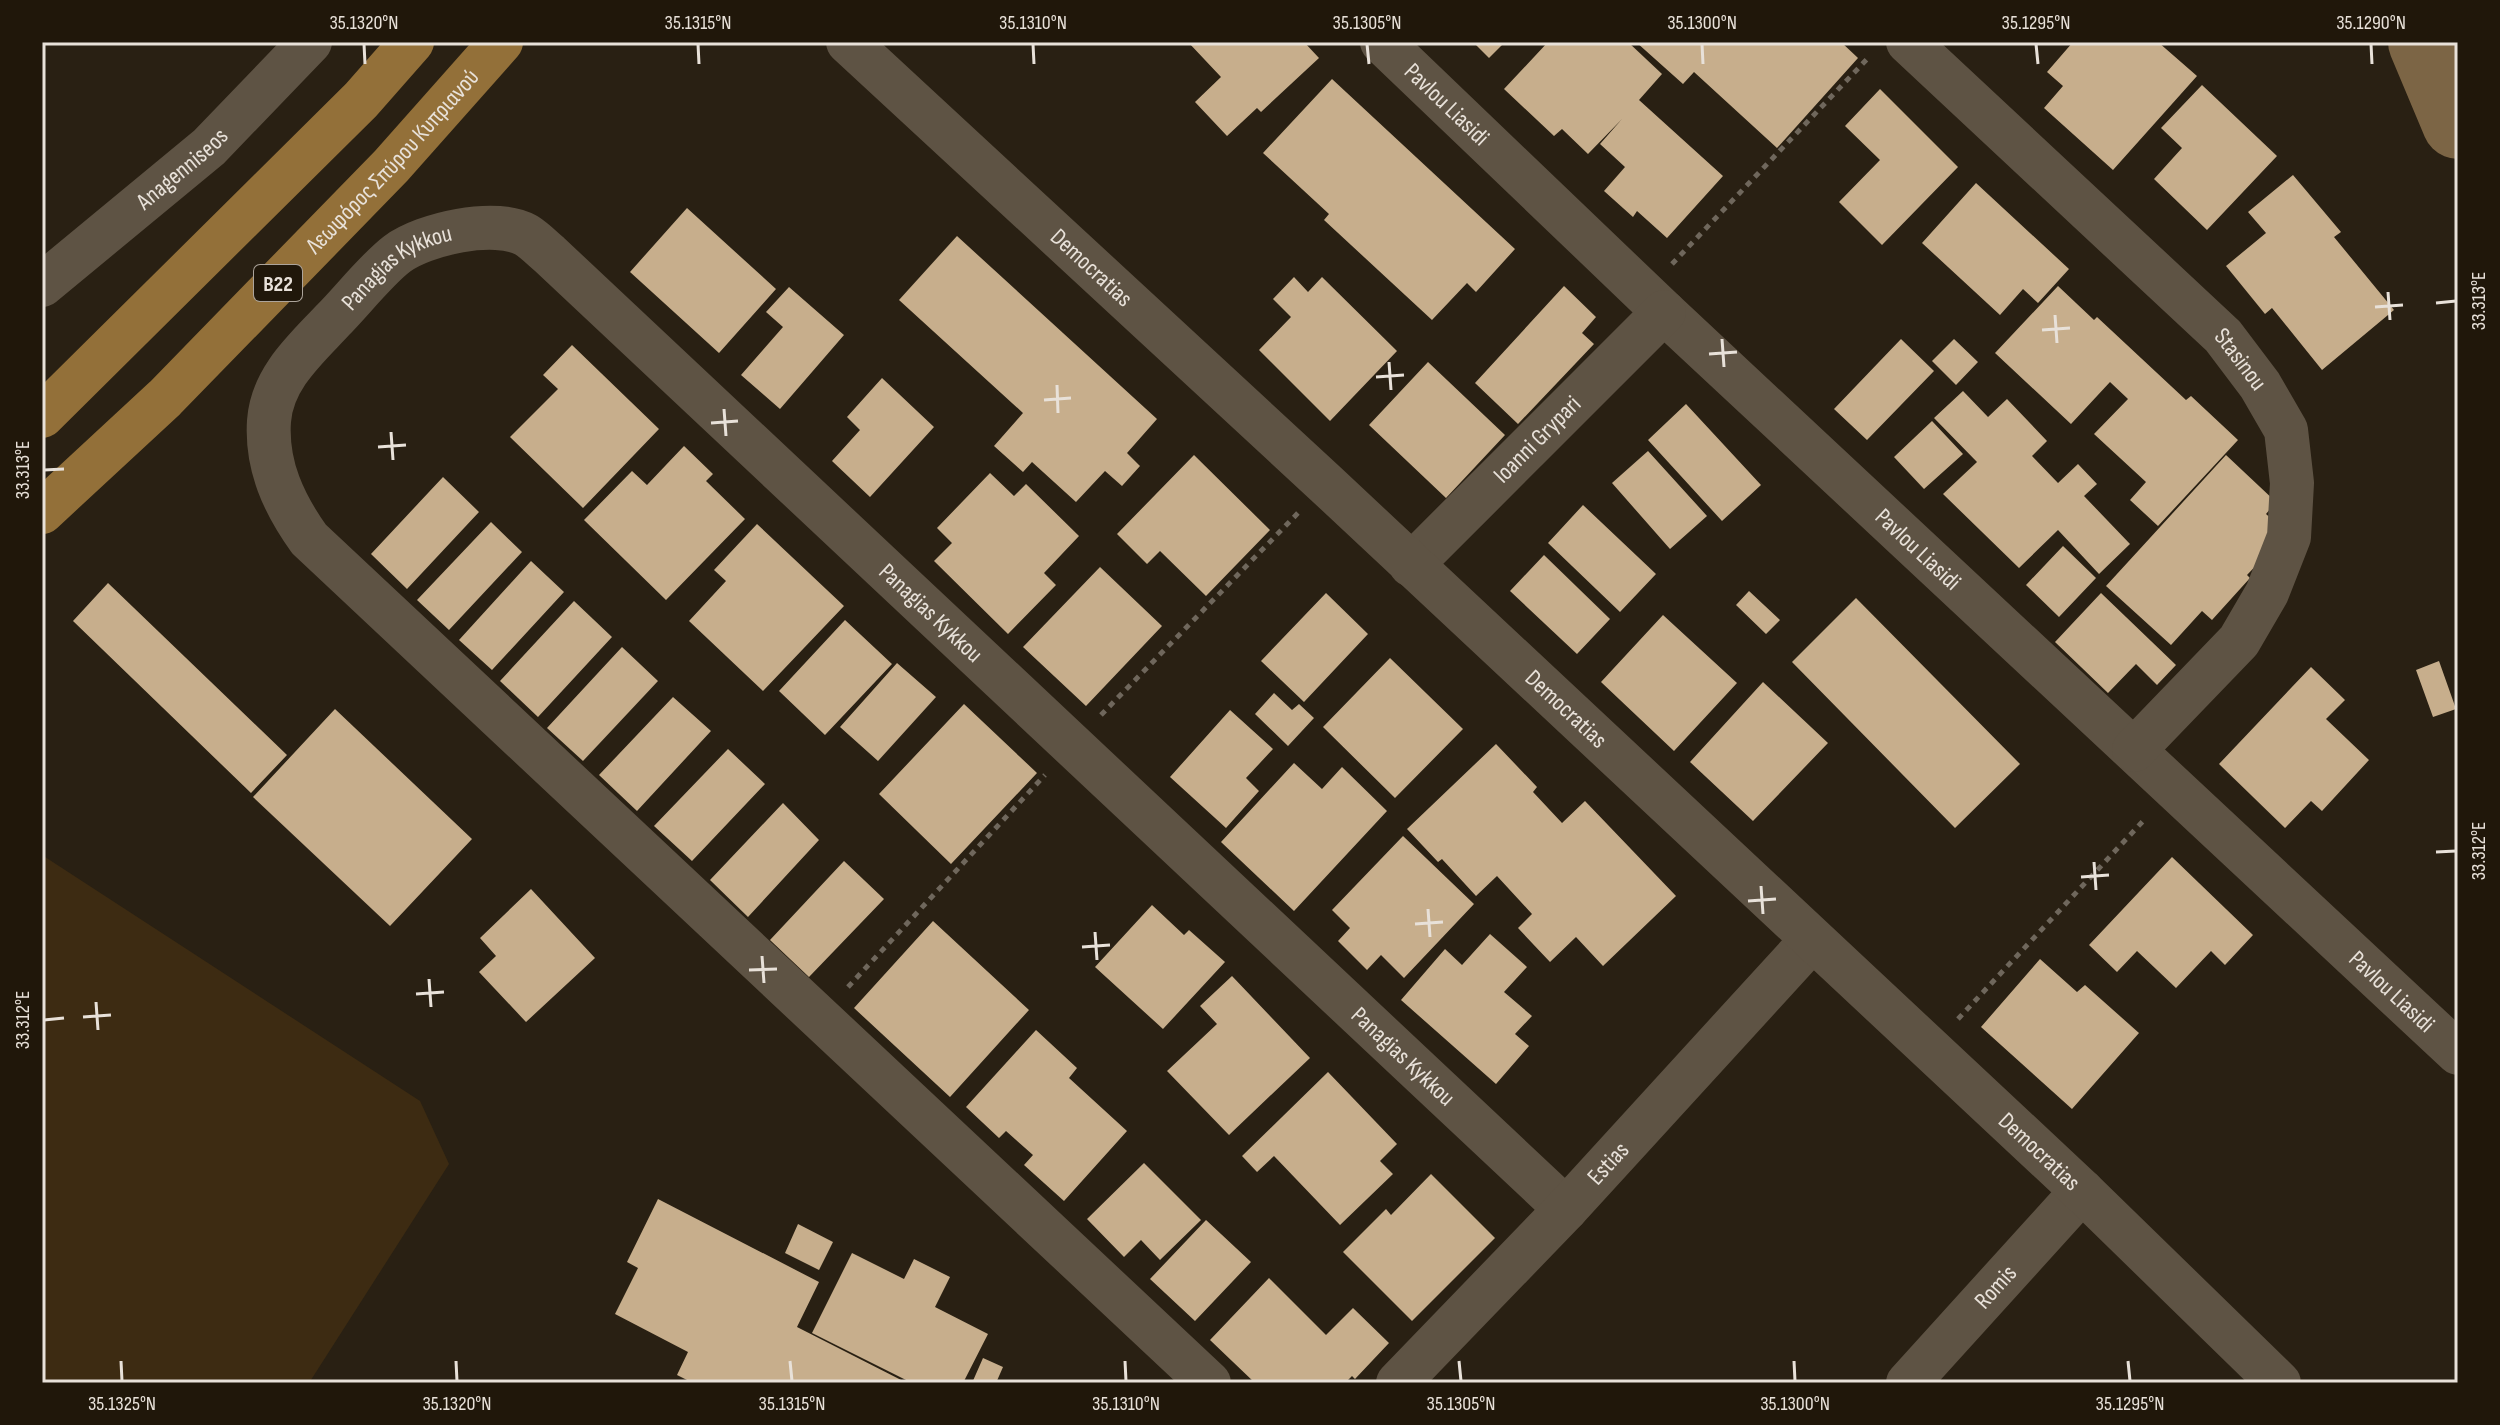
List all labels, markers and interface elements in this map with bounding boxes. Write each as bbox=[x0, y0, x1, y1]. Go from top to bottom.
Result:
text: 35.1320°N bbox=[329, 11, 399, 35]
text: 35.1315°N bbox=[665, 11, 731, 35]
text: 35.1310°N bbox=[999, 11, 1067, 35]
text: 35.1305°N bbox=[1333, 11, 1401, 35]
text: 35.1300°N bbox=[1667, 11, 1737, 35]
text: 35.1295°N bbox=[2002, 11, 2070, 35]
text: 35.1290°N bbox=[2336, 11, 2406, 35]
street label: Pavlou Liasidi bbox=[1398, 57, 1495, 152]
street label: Λεωφόρος Σπύρου Κυπριανού bbox=[299, 63, 485, 261]
street label: Anagenniseos bbox=[130, 122, 234, 217]
street label: Panagias Kykkou bbox=[335, 219, 455, 316]
street label: Democratias bbox=[1044, 223, 1139, 313]
road number: B22 bbox=[254, 265, 302, 301]
text: 33.313°E bbox=[2467, 272, 2491, 330]
street label: Stasinou bbox=[2208, 322, 2273, 396]
street label: Ioanni Grypari bbox=[1487, 390, 1587, 489]
text: 33.313°E bbox=[11, 441, 35, 499]
street label: Pavlou Liasidi bbox=[1869, 503, 1967, 597]
street label: Panagias Kykkou bbox=[873, 557, 989, 669]
street label: Democratias bbox=[1519, 664, 1613, 754]
text: 33.312°E bbox=[2467, 822, 2491, 880]
street label: Pavlou Liasidi bbox=[2343, 945, 2440, 1039]
text: 33.312°E bbox=[11, 991, 35, 1049]
street label: Panagias Kykkou bbox=[1345, 1001, 1461, 1112]
street label: Democratias bbox=[1992, 1106, 2086, 1197]
street label: Estias bbox=[1581, 1136, 1635, 1191]
street label: Romis bbox=[1968, 1259, 2023, 1315]
text: 35.1325°N bbox=[88, 1392, 156, 1416]
text: 35.1320°N bbox=[422, 1392, 492, 1416]
text: 35.1315°N bbox=[759, 1392, 825, 1416]
text: 35.1310°N bbox=[1092, 1392, 1160, 1416]
text: 35.1305°N bbox=[1427, 1392, 1495, 1416]
text: 35.1300°N bbox=[1760, 1392, 1830, 1416]
text: 35.1295°N bbox=[2096, 1392, 2164, 1416]

